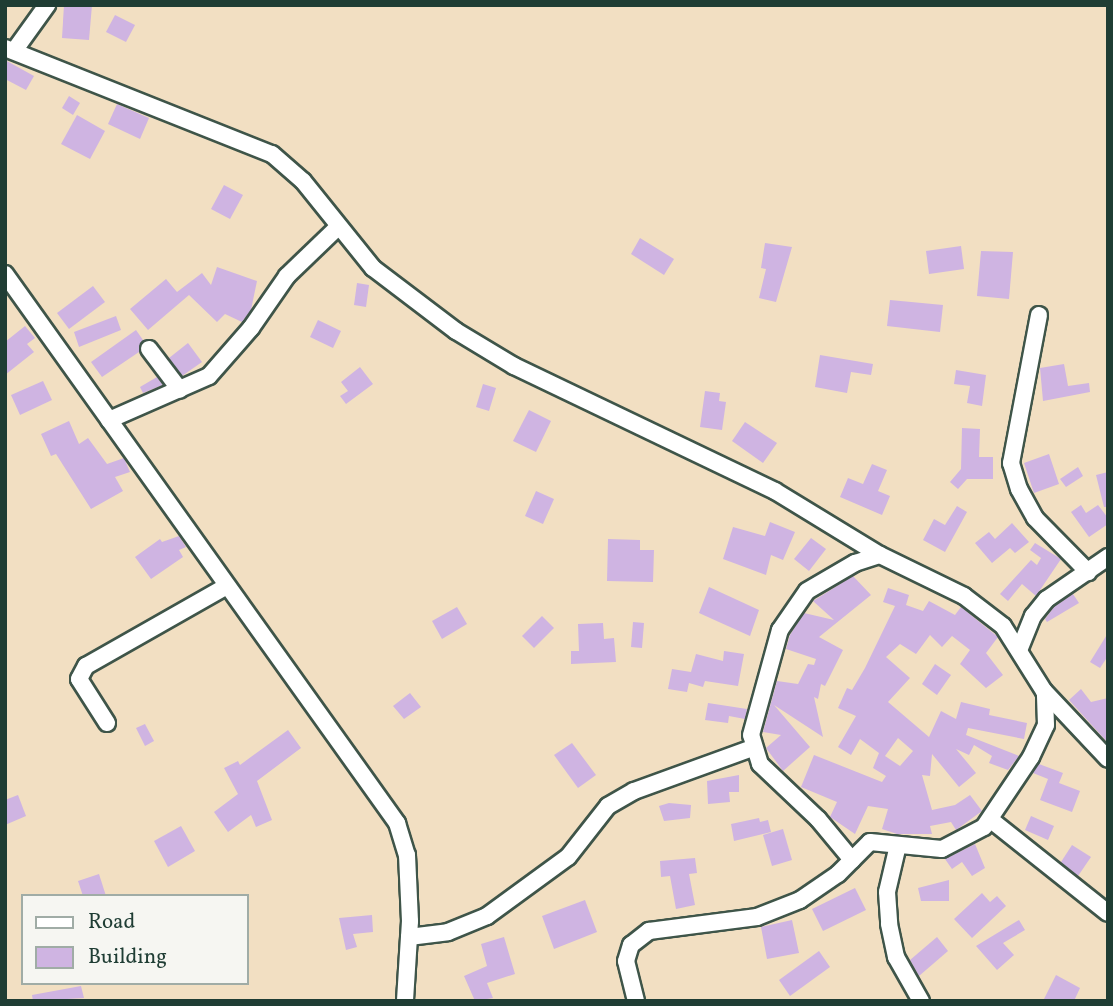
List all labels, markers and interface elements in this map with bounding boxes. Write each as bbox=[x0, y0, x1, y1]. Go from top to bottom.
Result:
legend bbox=[21, 894, 248, 985]
text: Road bbox=[88, 908, 135, 937]
text: Building bbox=[88, 943, 167, 972]

